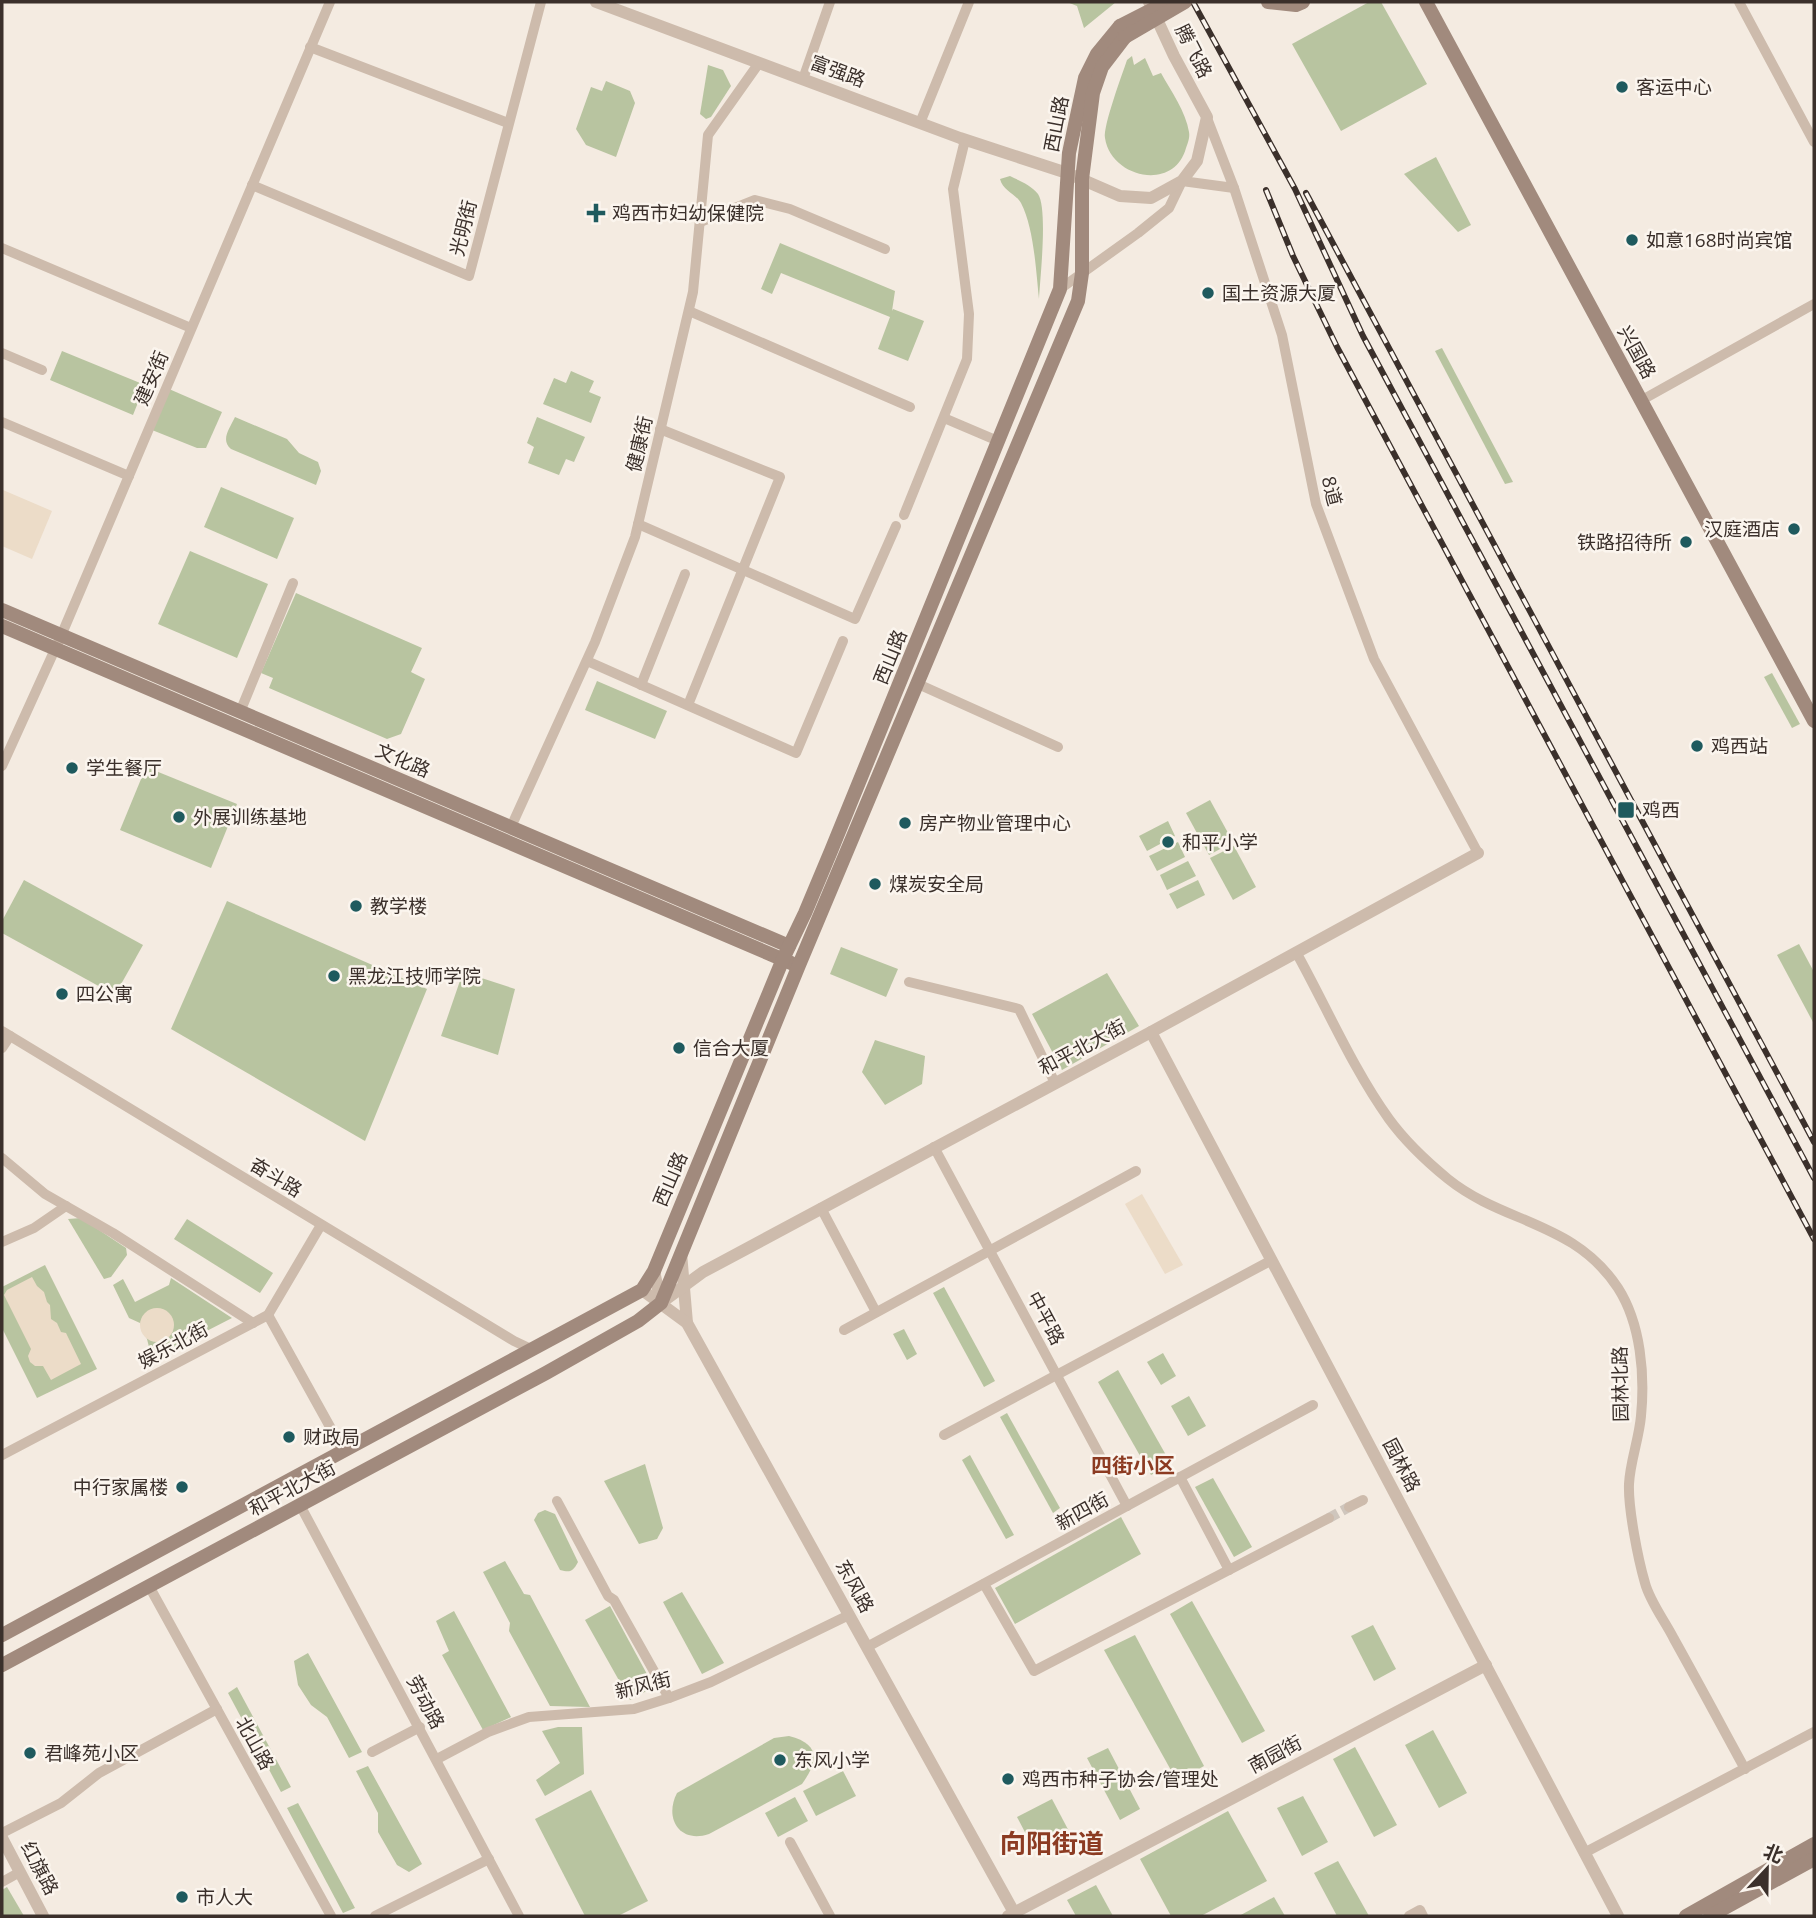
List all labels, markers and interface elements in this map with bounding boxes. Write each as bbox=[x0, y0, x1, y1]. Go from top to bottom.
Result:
street label: 腾飞路 bbox=[1169, 20, 1219, 82]
street label: 富强路 bbox=[807, 49, 869, 93]
place label: 客运中心 bbox=[1636, 74, 1712, 100]
marker: 客运中心 bbox=[1614, 79, 1630, 95]
street label: 西山路 bbox=[1038, 94, 1074, 154]
street label: 光明街 bbox=[443, 197, 483, 259]
place label: 鸡西市妇幼保健院 bbox=[612, 200, 764, 226]
marker: 鸡西市妇幼保健院 bbox=[586, 203, 606, 223]
place label: 如意168时尚宾馆 bbox=[1646, 227, 1793, 253]
marker: 如意168时尚宾馆 bbox=[1624, 232, 1640, 248]
place label: 国土资源大厦 bbox=[1222, 280, 1336, 306]
marker: 国土资源大厦 bbox=[1200, 285, 1216, 301]
street label: 兴国路 bbox=[1612, 321, 1662, 383]
street label: 建安街 bbox=[128, 347, 174, 409]
street label: 健康街 bbox=[620, 413, 658, 475]
street label: 8道 bbox=[1316, 473, 1348, 509]
place label: 汉庭酒店 bbox=[1704, 516, 1780, 542]
marker: 汉庭酒店 bbox=[1786, 521, 1802, 537]
place label: 铁路招待所 bbox=[1577, 529, 1672, 555]
marker: 铁路招待所 bbox=[1678, 534, 1694, 550]
street label: 西山路 bbox=[867, 626, 913, 688]
place label: 鸡西站 bbox=[1711, 733, 1768, 759]
street label: 文化路 bbox=[372, 737, 434, 783]
marker: 鸡西站 bbox=[1689, 738, 1705, 754]
place label: 学生餐厅 bbox=[86, 755, 162, 781]
marker: 学生餐厅 bbox=[64, 760, 80, 776]
place label: 鸡西 bbox=[1642, 797, 1680, 823]
marker: 鸡西 bbox=[1616, 800, 1636, 820]
place label: 外展训练基地 bbox=[193, 804, 307, 830]
marker: 外展训练基地 bbox=[171, 809, 187, 825]
place label: 房产物业管理中心 bbox=[919, 810, 1071, 836]
marker: 房产物业管理中心 bbox=[897, 815, 913, 831]
place label: 和平小学 bbox=[1182, 829, 1258, 855]
marker: 和平小学 bbox=[1160, 834, 1176, 850]
place label: 煤炭安全局 bbox=[889, 871, 984, 897]
marker: 煤炭安全局 bbox=[867, 876, 883, 892]
place label: 教学楼 bbox=[370, 893, 427, 919]
marker: 教学楼 bbox=[348, 898, 364, 914]
place label: 黑龙江技师学院 bbox=[348, 963, 481, 989]
marker: 黑龙江技师学院 bbox=[326, 968, 342, 984]
place label: 四公寓 bbox=[76, 981, 133, 1007]
marker: 四公寓 bbox=[54, 986, 70, 1002]
street label: 和平北大街 bbox=[1034, 1013, 1130, 1081]
place label: 信合大厦 bbox=[693, 1035, 769, 1061]
marker: 信合大厦 bbox=[671, 1040, 687, 1056]
street label: 西山路 bbox=[647, 1148, 693, 1210]
street label: 奋斗路 bbox=[245, 1151, 307, 1203]
street label: 中平路 bbox=[1021, 1287, 1071, 1349]
street label: 娱乐北街 bbox=[133, 1316, 213, 1374]
street label: 园林北路 bbox=[1606, 1346, 1634, 1422]
place label: 财政局 bbox=[303, 1424, 360, 1450]
marker: 财政局 bbox=[281, 1429, 297, 1445]
street label: 园林路 bbox=[1377, 1434, 1427, 1496]
district label: 四街小区 bbox=[1091, 1451, 1175, 1479]
street label: 和平北大街 bbox=[244, 1454, 340, 1522]
place label: 中行家属楼 bbox=[73, 1474, 168, 1500]
marker: 中行家属楼 bbox=[174, 1479, 190, 1495]
street label: 新四街 bbox=[1051, 1486, 1113, 1536]
street label: 东风路 bbox=[830, 1555, 880, 1617]
street label: 新风街 bbox=[612, 1665, 674, 1705]
street label: 劳动路 bbox=[401, 1671, 451, 1733]
street label: 北山路 bbox=[230, 1712, 280, 1774]
street label: 南园街 bbox=[1244, 1729, 1306, 1779]
place label: 君峰苑小区 bbox=[44, 1740, 139, 1766]
marker: 君峰苑小区 bbox=[22, 1745, 38, 1761]
place label: 东风小学 bbox=[794, 1747, 870, 1773]
marker: 东风小学 bbox=[772, 1752, 788, 1768]
place label: 鸡西市种子协会/管理处 bbox=[1022, 1766, 1219, 1792]
marker: 鸡西市种子协会/管理处 bbox=[1000, 1771, 1016, 1787]
district label: 向阳街道 bbox=[1000, 1825, 1104, 1861]
north arrow bbox=[1732, 1834, 1802, 1904]
street label: 红旗路 bbox=[15, 1837, 65, 1899]
text: 北 bbox=[1760, 1838, 1787, 1869]
place label: 市人大 bbox=[196, 1884, 253, 1910]
marker: 市人大 bbox=[174, 1889, 190, 1905]

